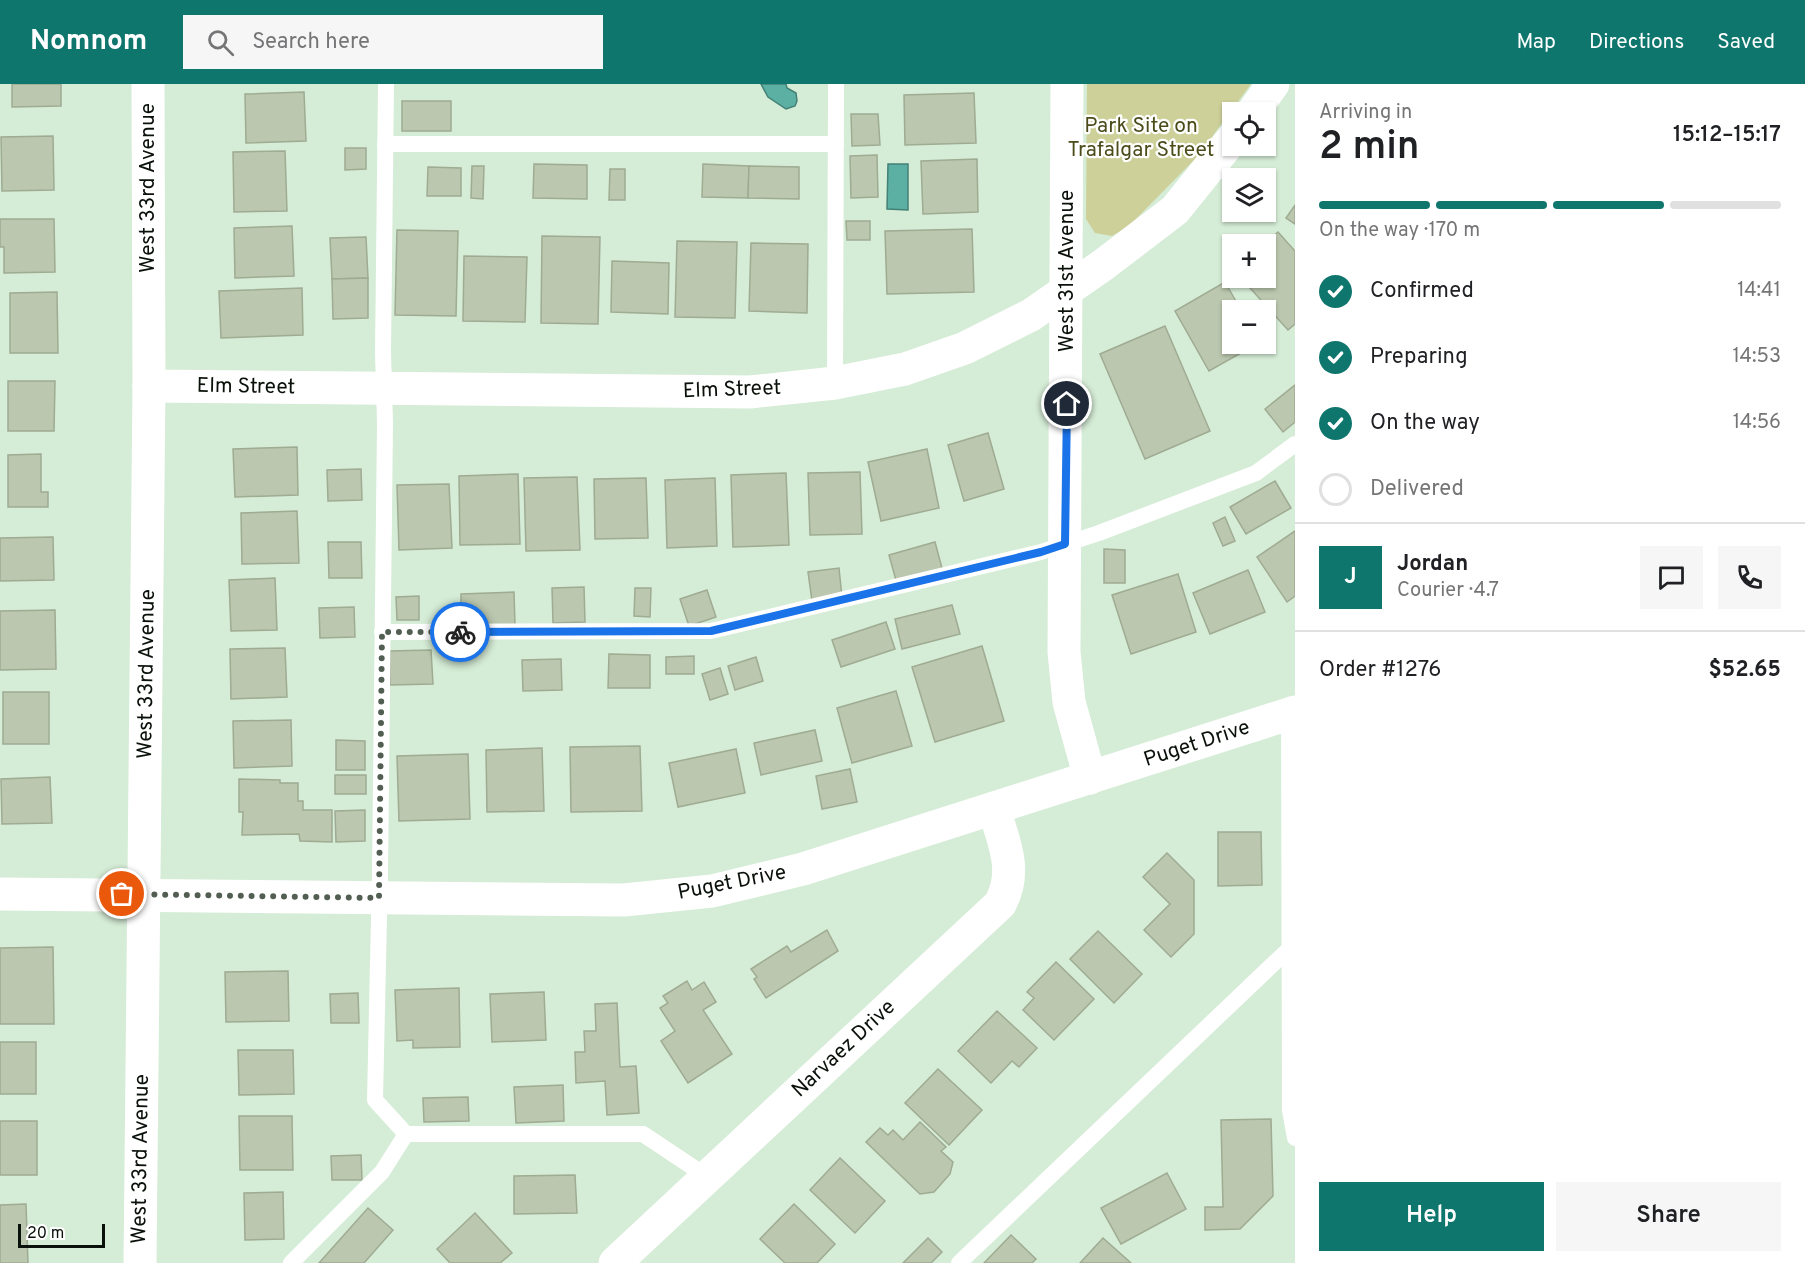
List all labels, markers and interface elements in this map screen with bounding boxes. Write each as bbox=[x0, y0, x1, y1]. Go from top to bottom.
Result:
search box bbox=[183, 15, 603, 69]
text: Nomnom bbox=[30, 24, 147, 60]
icon: search bbox=[204, 26, 237, 59]
text: Search here bbox=[252, 29, 370, 56]
text: Map bbox=[1516, 29, 1556, 56]
text: Directions bbox=[1589, 29, 1684, 56]
text: Saved bbox=[1717, 29, 1775, 56]
text: Arriving in bbox=[1319, 100, 1412, 126]
map controls bbox=[1222, 102, 1276, 354]
button: locate bbox=[1222, 102, 1276, 156]
street label: West 33rd Avenue bbox=[135, 103, 162, 273]
park label: Park Site on Trafalgar Street bbox=[1068, 113, 1214, 164]
text: 15:12–15:17 bbox=[1673, 122, 1781, 149]
text: 2 min bbox=[1319, 124, 1420, 173]
button: layers bbox=[1222, 168, 1276, 222]
street label: West 31st Avenue bbox=[1054, 190, 1081, 352]
text: On the way · 170 m bbox=[1319, 218, 1480, 244]
button: + bbox=[1222, 234, 1276, 288]
icon: check bbox=[1319, 275, 1352, 308]
text: Confirmed bbox=[1370, 278, 1474, 305]
text: 14:41 bbox=[1737, 278, 1781, 304]
button: − bbox=[1222, 300, 1276, 354]
icon: check bbox=[1319, 341, 1352, 374]
text: Preparing bbox=[1370, 344, 1468, 371]
text: 14:53 bbox=[1733, 344, 1781, 370]
street label: Elm Street bbox=[196, 373, 296, 401]
street label: Elm Street bbox=[682, 375, 782, 405]
pin bbox=[1041, 378, 1092, 429]
icon: home bbox=[1050, 387, 1083, 420]
icon: check bbox=[1319, 407, 1352, 440]
text: On the way bbox=[1370, 410, 1480, 437]
text: 14:56 bbox=[1733, 410, 1781, 436]
text: Delivered bbox=[1370, 476, 1464, 503]
button: chat bbox=[1640, 546, 1703, 609]
button: phone bbox=[1718, 546, 1781, 609]
text: Jordan bbox=[1397, 551, 1468, 578]
text: J bbox=[1344, 564, 1357, 591]
text: Courier · 4.7 bbox=[1397, 578, 1499, 604]
street label: West 33rd Avenue bbox=[132, 589, 162, 759]
courier bbox=[430, 602, 490, 662]
icon: bike bbox=[444, 616, 477, 649]
text: Order #1276 bbox=[1319, 657, 1441, 684]
text: $52.65 bbox=[1709, 657, 1781, 684]
street label: Puget Drive bbox=[1140, 714, 1254, 774]
street label: Puget Drive bbox=[675, 859, 789, 907]
pin bbox=[96, 868, 147, 919]
icon: bag bbox=[105, 877, 138, 910]
street label: Narvaez Drive bbox=[787, 994, 901, 1104]
street label: West 33rd Avenue bbox=[126, 1074, 156, 1244]
button: Help bbox=[1319, 1182, 1544, 1251]
button: Share bbox=[1556, 1182, 1781, 1251]
scale bar bbox=[18, 1221, 105, 1248]
text: 20 m bbox=[27, 1224, 64, 1244]

